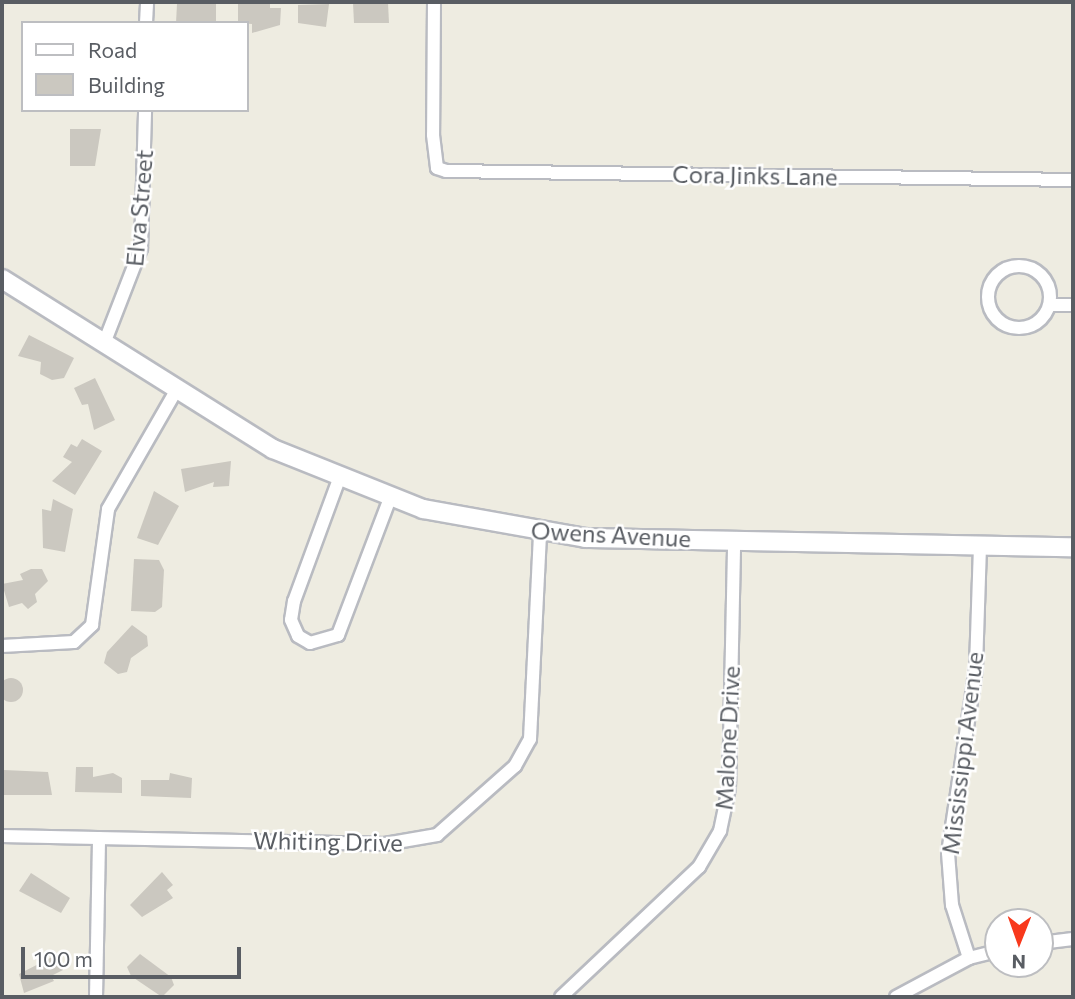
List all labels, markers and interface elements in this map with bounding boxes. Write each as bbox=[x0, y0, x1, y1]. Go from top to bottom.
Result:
legend bbox=[21, 21, 248, 112]
text: Road bbox=[88, 37, 137, 62]
text: Building bbox=[88, 72, 165, 97]
street label: Elva Street bbox=[120, 148, 158, 268]
street label: Cora Jinks Lane bbox=[672, 159, 838, 191]
street label: Owens Avenue bbox=[530, 515, 692, 553]
street label: Mississippi Avenue bbox=[935, 650, 989, 856]
street label: Malone Drive bbox=[709, 665, 745, 811]
street label: Whiting Drive bbox=[253, 825, 403, 857]
north arrow bbox=[984, 908, 1054, 978]
scale bar bbox=[24, 932, 245, 976]
text: 100 m bbox=[34, 946, 93, 971]
text: N bbox=[1011, 951, 1026, 974]

